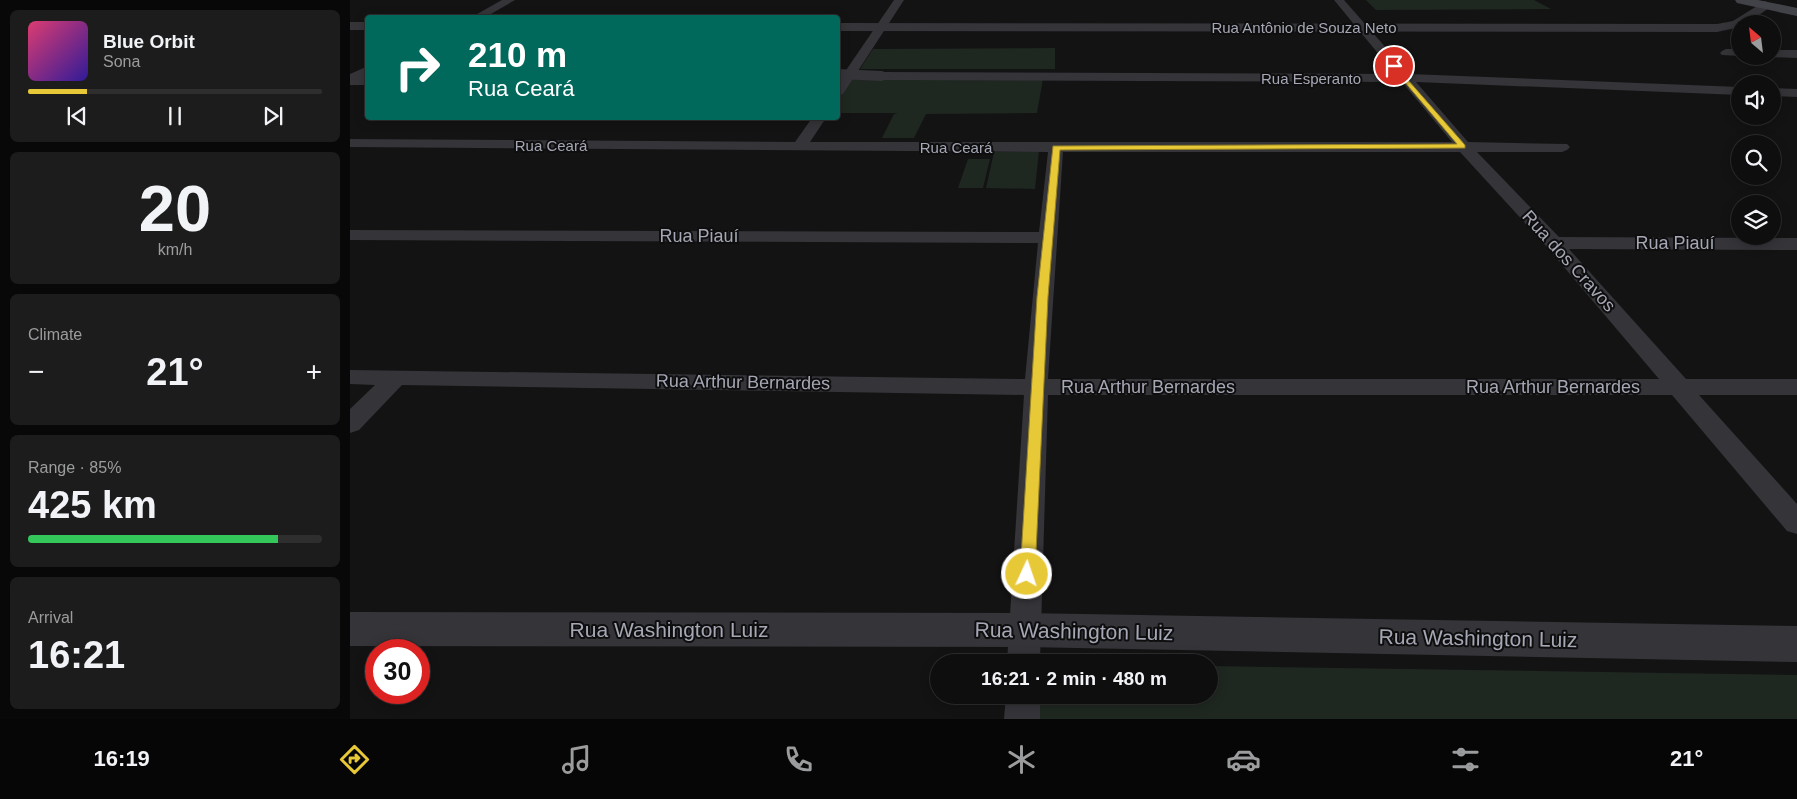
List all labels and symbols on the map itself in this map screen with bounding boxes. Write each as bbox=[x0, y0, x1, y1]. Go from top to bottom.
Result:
north arrow bbox=[1731, 15, 1781, 65]
street label: Rua Antônio de Souza Neto bbox=[1211, 19, 1397, 36]
pin bbox=[1373, 45, 1415, 87]
street label: Rua Esperanto bbox=[1261, 70, 1361, 87]
street label: Rua Ceará bbox=[515, 137, 588, 154]
street label: Rua Ceará bbox=[920, 139, 993, 156]
street label: Rua dos Cravos bbox=[1518, 206, 1620, 316]
street label: Rua Piauí bbox=[659, 226, 739, 246]
street label: Rua Piauí bbox=[1635, 233, 1715, 253]
street label: Rua Arthur Bernardes bbox=[656, 370, 830, 394]
street label: Rua Arthur Bernardes bbox=[1061, 377, 1235, 397]
street label: Rua Arthur Bernardes bbox=[1466, 377, 1640, 397]
position arrow bbox=[1000, 547, 1052, 599]
street label: Rua Washington Luiz bbox=[570, 618, 768, 641]
street label: Rua Washington Luiz bbox=[974, 618, 1174, 644]
street label: Rua Washington Luiz bbox=[1378, 625, 1578, 651]
speed limit sign: 30 bbox=[365, 639, 430, 704]

